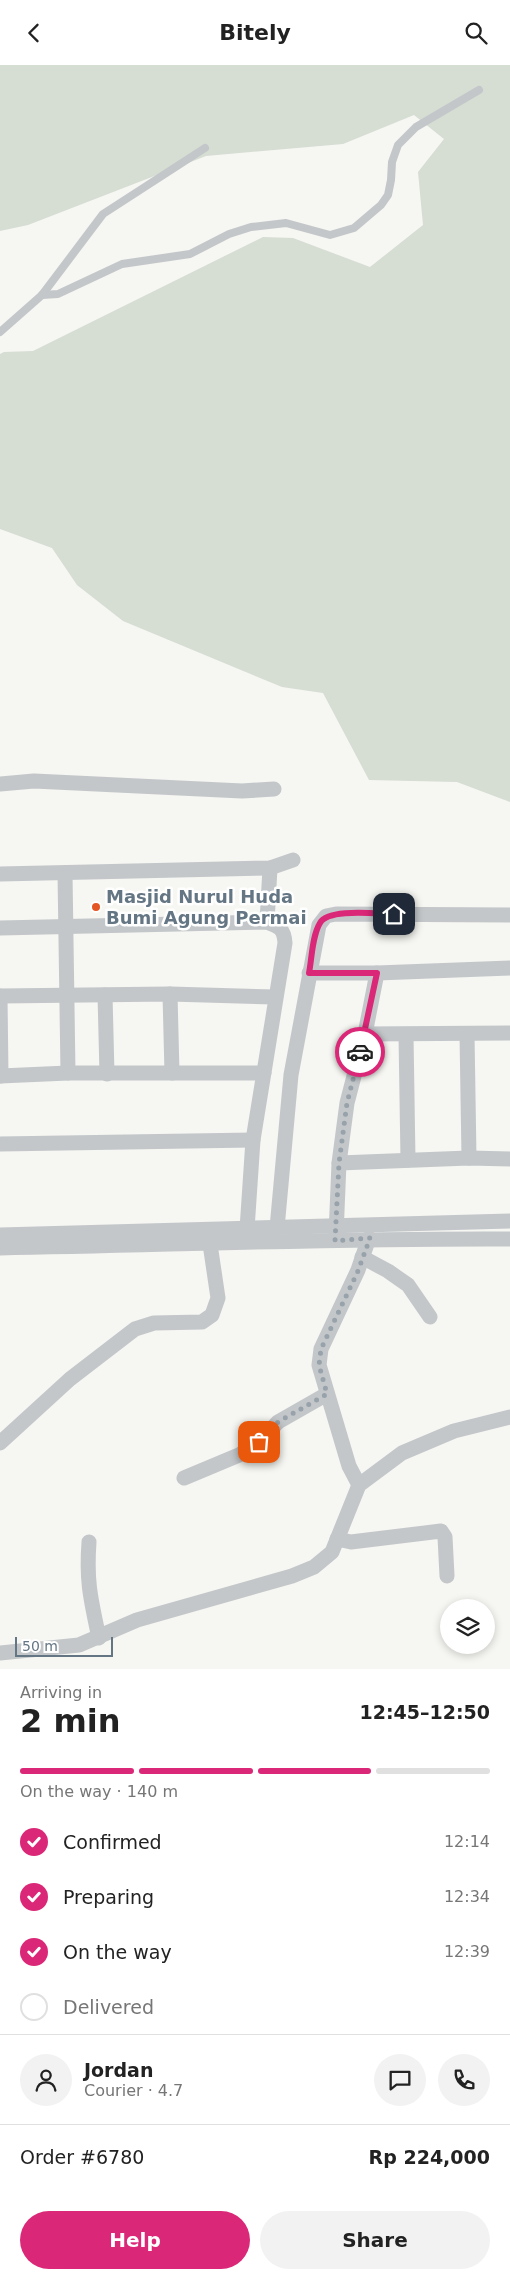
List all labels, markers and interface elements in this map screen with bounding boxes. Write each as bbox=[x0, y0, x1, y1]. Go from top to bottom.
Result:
icon: back bbox=[20, 19, 48, 47]
icon: search bbox=[462, 19, 490, 47]
text: Bitely bbox=[219, 20, 291, 45]
place label: Masjid Nurul Huda Bumi Agung Permai bbox=[106, 886, 307, 928]
pin bbox=[373, 893, 415, 935]
icon: home bbox=[380, 900, 408, 928]
marker: Masjid Nurul Huda Bumi Agung Permai bbox=[90, 901, 102, 913]
courier bbox=[335, 1027, 385, 1077]
icon: car bbox=[346, 1038, 374, 1066]
pin bbox=[238, 1421, 280, 1463]
icon: bag bbox=[245, 1428, 273, 1456]
map controls bbox=[440, 1599, 495, 1654]
button: layers bbox=[440, 1599, 495, 1654]
scale bar bbox=[15, 1634, 112, 1657]
text: 50 m bbox=[22, 1638, 58, 1654]
text: Arriving in bbox=[20, 1683, 102, 1702]
text: 12:45–12:50 bbox=[360, 1701, 490, 1723]
text: 2 min bbox=[20, 1702, 121, 1740]
text: On the way · 140 m bbox=[20, 1782, 178, 1801]
icon: check bbox=[20, 1828, 48, 1856]
text: Confirmed bbox=[63, 1831, 162, 1853]
text: 12:14 bbox=[444, 1832, 490, 1851]
icon: check bbox=[20, 1883, 48, 1911]
text: Preparing bbox=[63, 1886, 154, 1908]
text: 12:34 bbox=[444, 1887, 490, 1906]
icon: check bbox=[20, 1938, 48, 1966]
text: On the way bbox=[63, 1941, 172, 1963]
text: 12:39 bbox=[444, 1942, 490, 1961]
text: Delivered bbox=[63, 1996, 154, 2018]
button: person bbox=[20, 2054, 72, 2106]
button: chat bbox=[374, 2054, 426, 2106]
button: phone bbox=[438, 2054, 490, 2106]
text: Jordan bbox=[84, 2059, 153, 2081]
text: Courier · 4.7 bbox=[84, 2081, 183, 2100]
text: Order #6780 bbox=[20, 2146, 144, 2168]
text: Rp 224,000 bbox=[369, 2146, 490, 2168]
button: Help bbox=[20, 2211, 250, 2269]
button: Share bbox=[260, 2211, 490, 2269]

